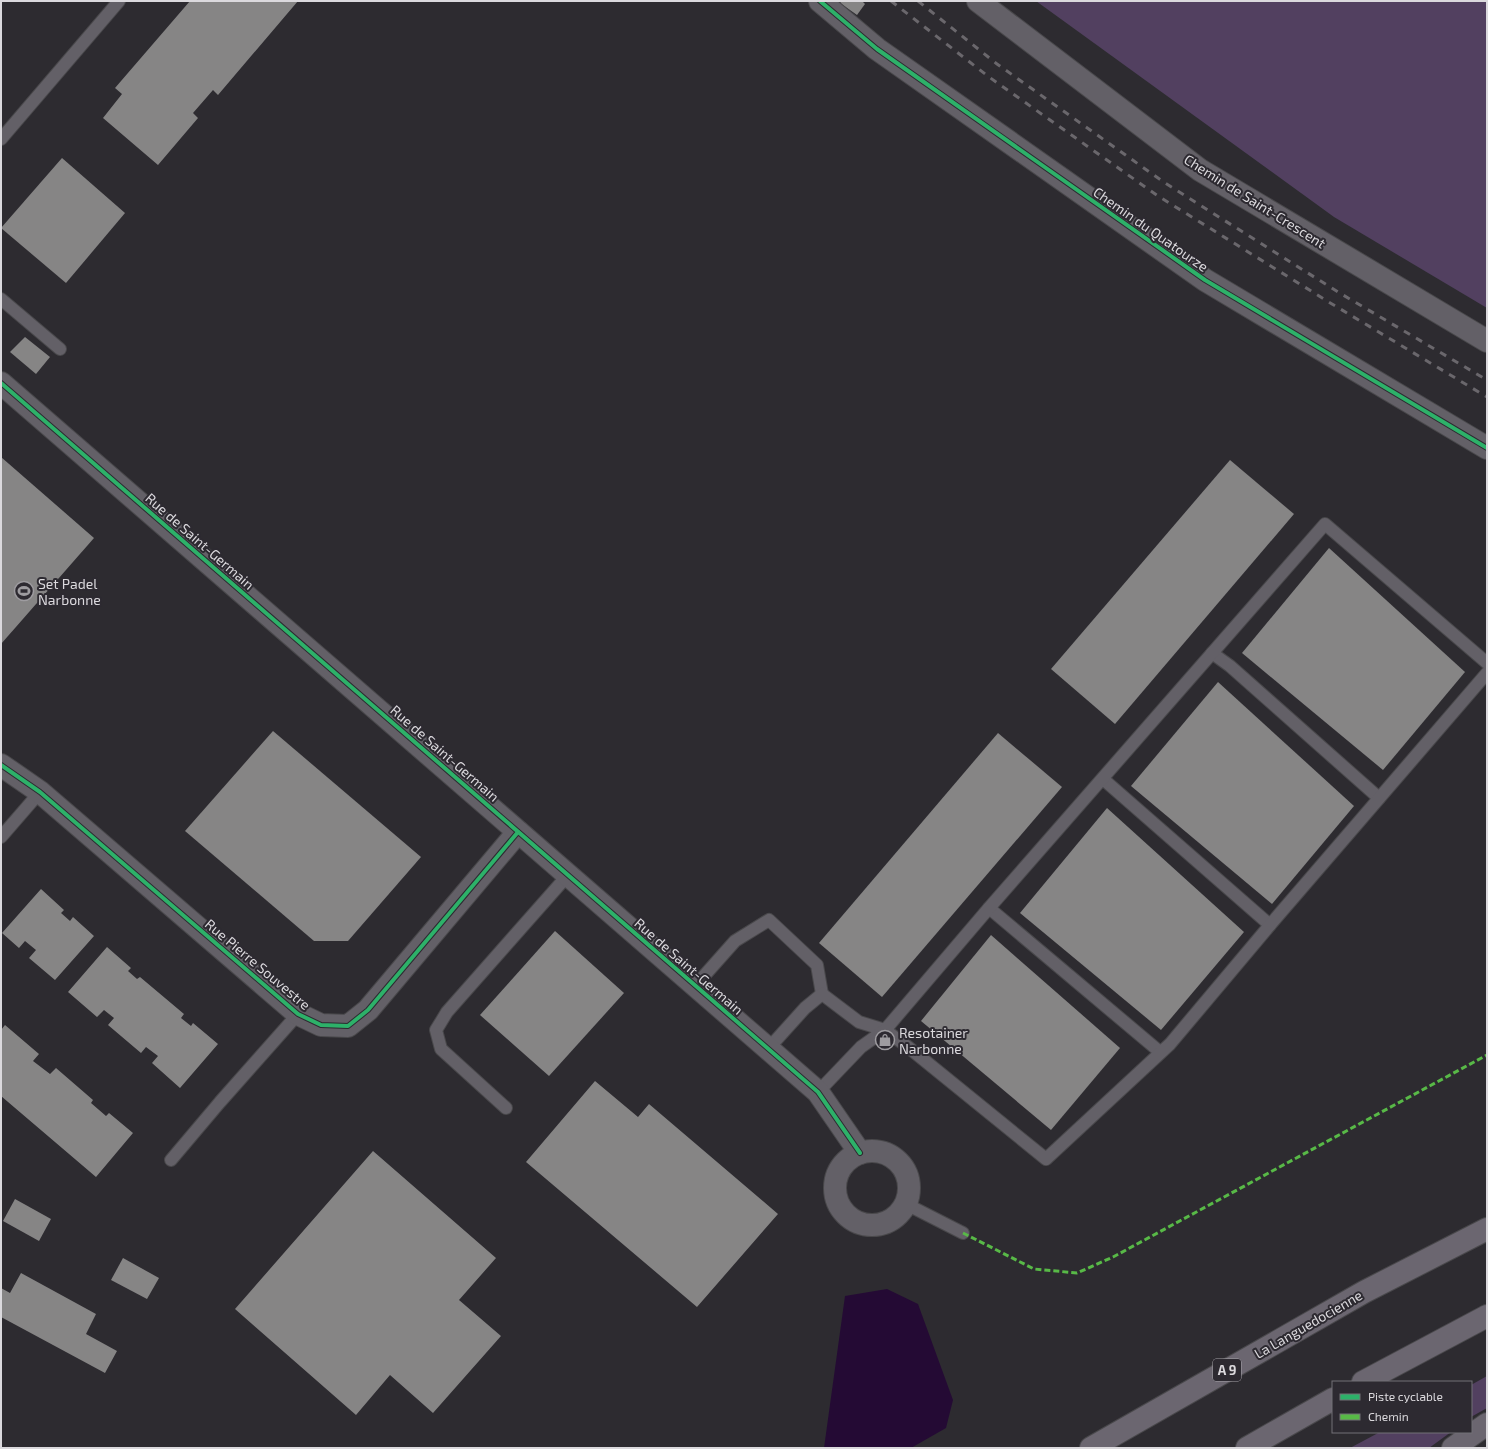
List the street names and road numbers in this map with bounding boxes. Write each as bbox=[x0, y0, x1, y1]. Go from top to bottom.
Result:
street label: Chemin de Saint-Crescent bbox=[1181, 150, 1329, 252]
street label: Chemin du Quatourze bbox=[1090, 183, 1212, 275]
street label: Rue de Saint-Germain bbox=[142, 489, 258, 593]
street label: Rue de Saint-Germain bbox=[387, 701, 503, 805]
street label: Rue de Saint-Germain bbox=[631, 914, 747, 1018]
street label: Rue Pierre Souvestre bbox=[202, 915, 314, 1013]
street label: La Languedocienne bbox=[1251, 1286, 1365, 1362]
road number: A 9 bbox=[1213, 1359, 1241, 1381]

